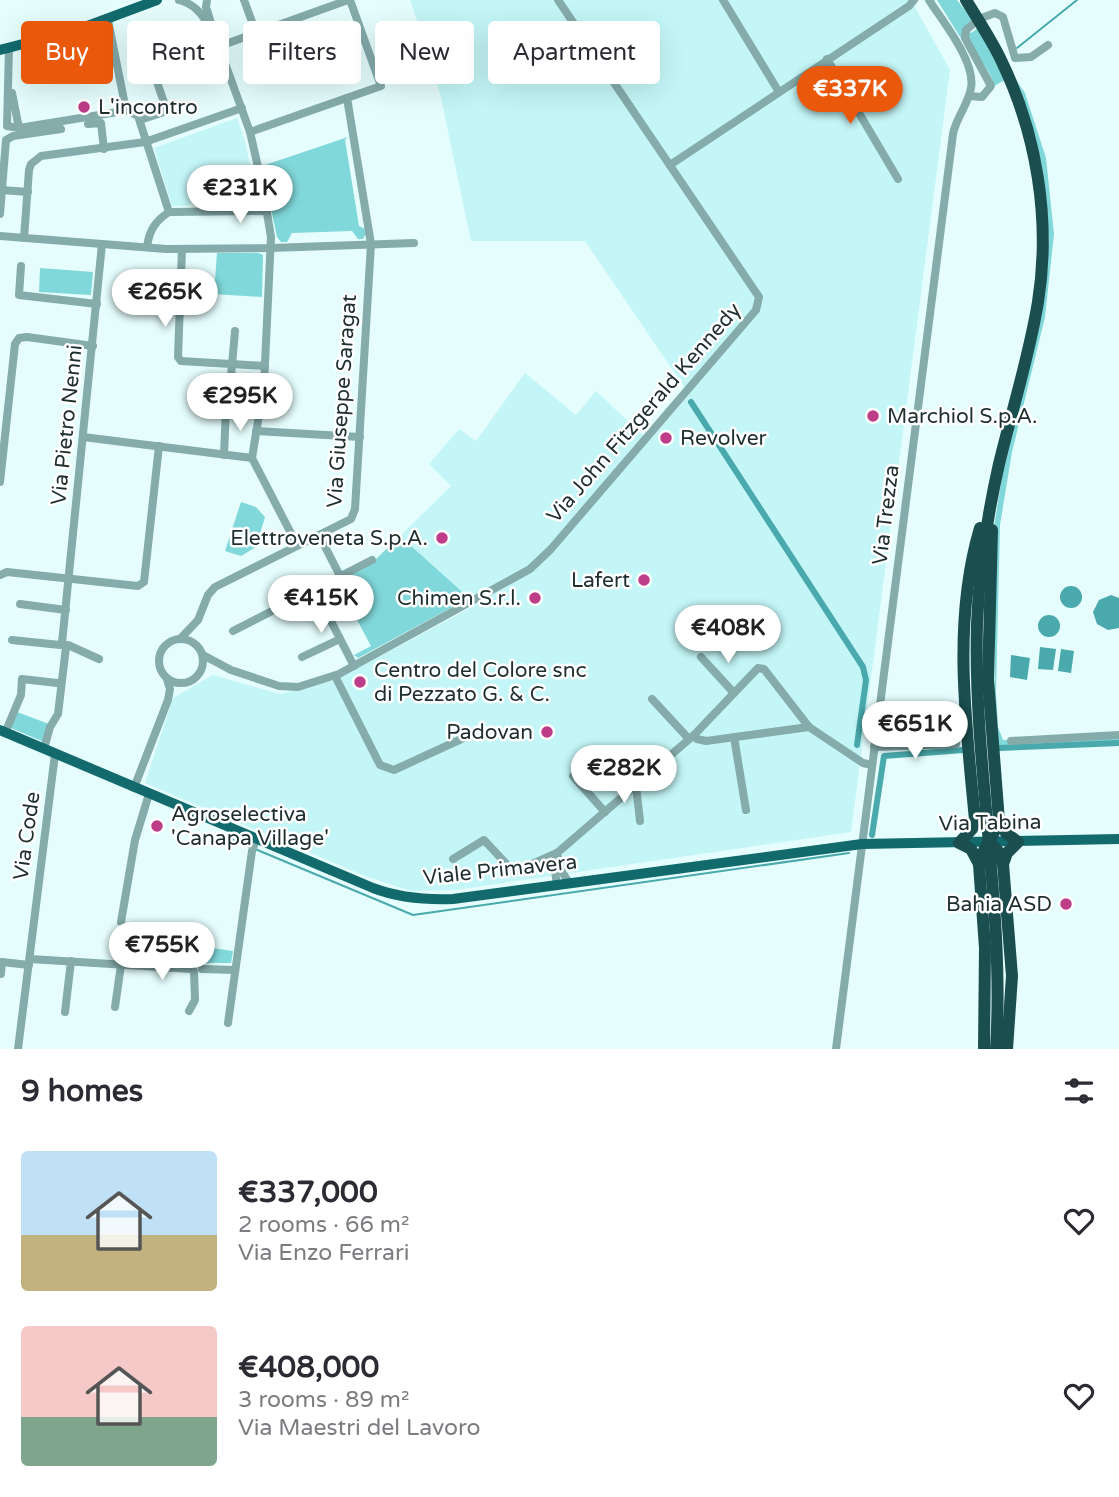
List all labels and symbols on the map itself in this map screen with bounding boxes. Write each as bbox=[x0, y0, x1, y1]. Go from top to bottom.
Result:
pin: €337K bbox=[801, 66, 899, 126]
place label: L'incontro bbox=[98, 95, 198, 120]
marker: L'incontro bbox=[76, 99, 92, 115]
pin: €231K bbox=[191, 166, 289, 225]
pin: €265K bbox=[116, 270, 214, 329]
street label: Via Giuseppe Saragat bbox=[322, 293, 362, 509]
street label: Via John Fitzgerald Kennedy bbox=[542, 298, 746, 528]
street label: Via Pietro Nenni bbox=[46, 344, 88, 506]
pin: €295K bbox=[191, 374, 289, 433]
place label: Marchiol S.p.A. bbox=[887, 404, 1038, 429]
marker: Marchiol S.p.A. bbox=[865, 408, 881, 424]
place label: Revolver bbox=[680, 426, 767, 451]
marker: Revolver bbox=[658, 430, 674, 446]
street label: Via Trezza bbox=[867, 463, 905, 567]
place label: Elettroveneta S.p.A. bbox=[230, 526, 428, 551]
marker: Elettroveneta S.p.A. bbox=[434, 530, 450, 546]
place label: Lafert bbox=[571, 568, 630, 593]
marker: Lafert bbox=[636, 572, 652, 588]
pin: €415K bbox=[272, 576, 370, 635]
place label: Chimen S.r.l. bbox=[397, 586, 521, 611]
marker: Chimen S.r.l. bbox=[527, 590, 543, 606]
pin: €408K bbox=[679, 606, 777, 665]
place label: Centro del Colore snc di Pezzato G. & C. bbox=[374, 658, 587, 707]
marker: Centro del Colore snc di Pezzato G. & C. bbox=[352, 674, 368, 690]
pin: €651K bbox=[866, 702, 964, 761]
place label: Padovan bbox=[446, 720, 533, 745]
marker: Padovan bbox=[539, 724, 555, 740]
pin: €282K bbox=[575, 746, 673, 805]
street label: Via Code bbox=[8, 790, 46, 882]
place label: Agroselectiva 'Canapa Village' bbox=[171, 802, 329, 851]
street label: Via Tabina bbox=[938, 810, 1042, 836]
marker: Agroselectiva 'Canapa Village' bbox=[149, 818, 165, 834]
street label: Viale Primavera bbox=[422, 849, 578, 891]
place label: Bahia ASD bbox=[946, 892, 1052, 917]
marker: Bahia ASD bbox=[1058, 896, 1074, 912]
pin: €755K bbox=[113, 922, 211, 982]

